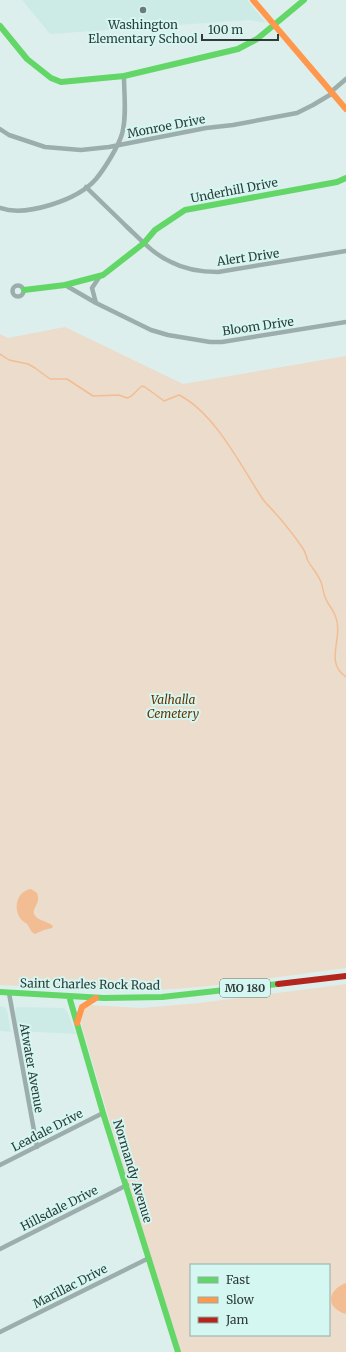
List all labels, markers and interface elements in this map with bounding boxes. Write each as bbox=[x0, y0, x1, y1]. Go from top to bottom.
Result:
marker: Washington Elementary School bbox=[138, 5, 148, 15]
scale bar bbox=[202, 16, 278, 42]
place label: Washington Elementary School bbox=[88, 17, 198, 46]
text: 100 m bbox=[208, 22, 243, 37]
street label: Monroe Drive bbox=[126, 111, 206, 141]
street label: Underhill Drive bbox=[189, 174, 279, 206]
street label: Alert Drive bbox=[215, 245, 280, 269]
street label: Bloom Drive bbox=[221, 314, 295, 338]
park label: Valhalla Cemetery bbox=[147, 692, 200, 721]
street label: Saint Charles Rock Road bbox=[20, 975, 160, 993]
road number: MO 180 bbox=[220, 979, 270, 997]
street label: Atwater Avenue bbox=[17, 1021, 47, 1114]
street label: Leadale Drive bbox=[9, 1106, 85, 1154]
street label: Normandy Avenue bbox=[110, 1118, 156, 1224]
street label: Hillsdale Drive bbox=[18, 1182, 100, 1234]
street label: Marillac Drive bbox=[30, 1261, 110, 1311]
legend bbox=[190, 1264, 330, 1336]
text: Fast bbox=[226, 1272, 250, 1287]
text: Slow bbox=[226, 1292, 255, 1307]
text: Jam bbox=[225, 1312, 249, 1327]

